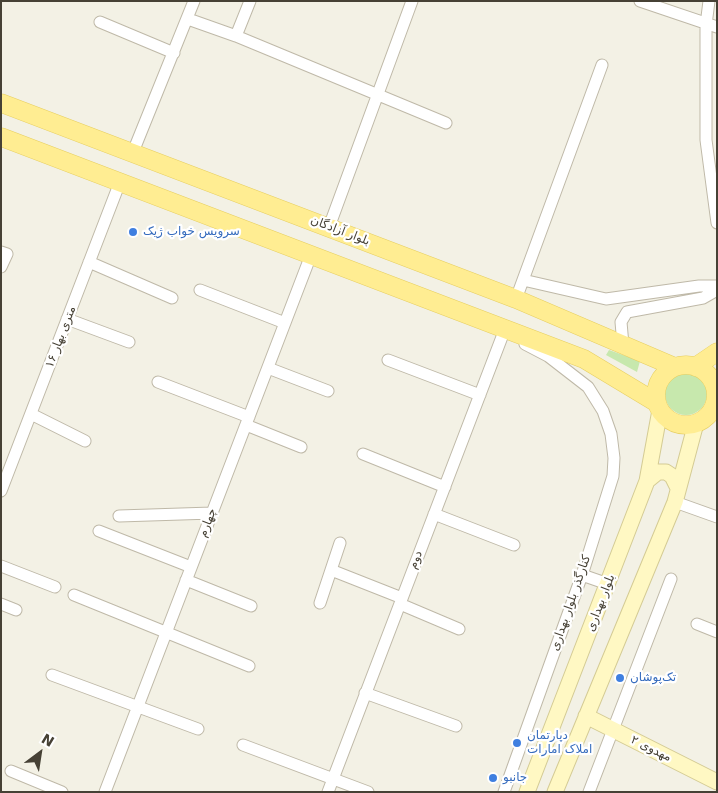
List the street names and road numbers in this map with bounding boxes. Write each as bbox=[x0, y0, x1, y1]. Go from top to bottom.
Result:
street label: بلوار آزادگان bbox=[308, 213, 372, 249]
street label: ۱۶ متری بهار bbox=[43, 304, 79, 370]
street label: چهارم bbox=[196, 506, 220, 540]
street label: دوم bbox=[406, 549, 426, 571]
street label: کنارگذر بلوار بهداری bbox=[548, 553, 594, 653]
street label: بلوار بهداری bbox=[584, 572, 618, 634]
street label: مهدوی ۲ bbox=[628, 733, 674, 765]

